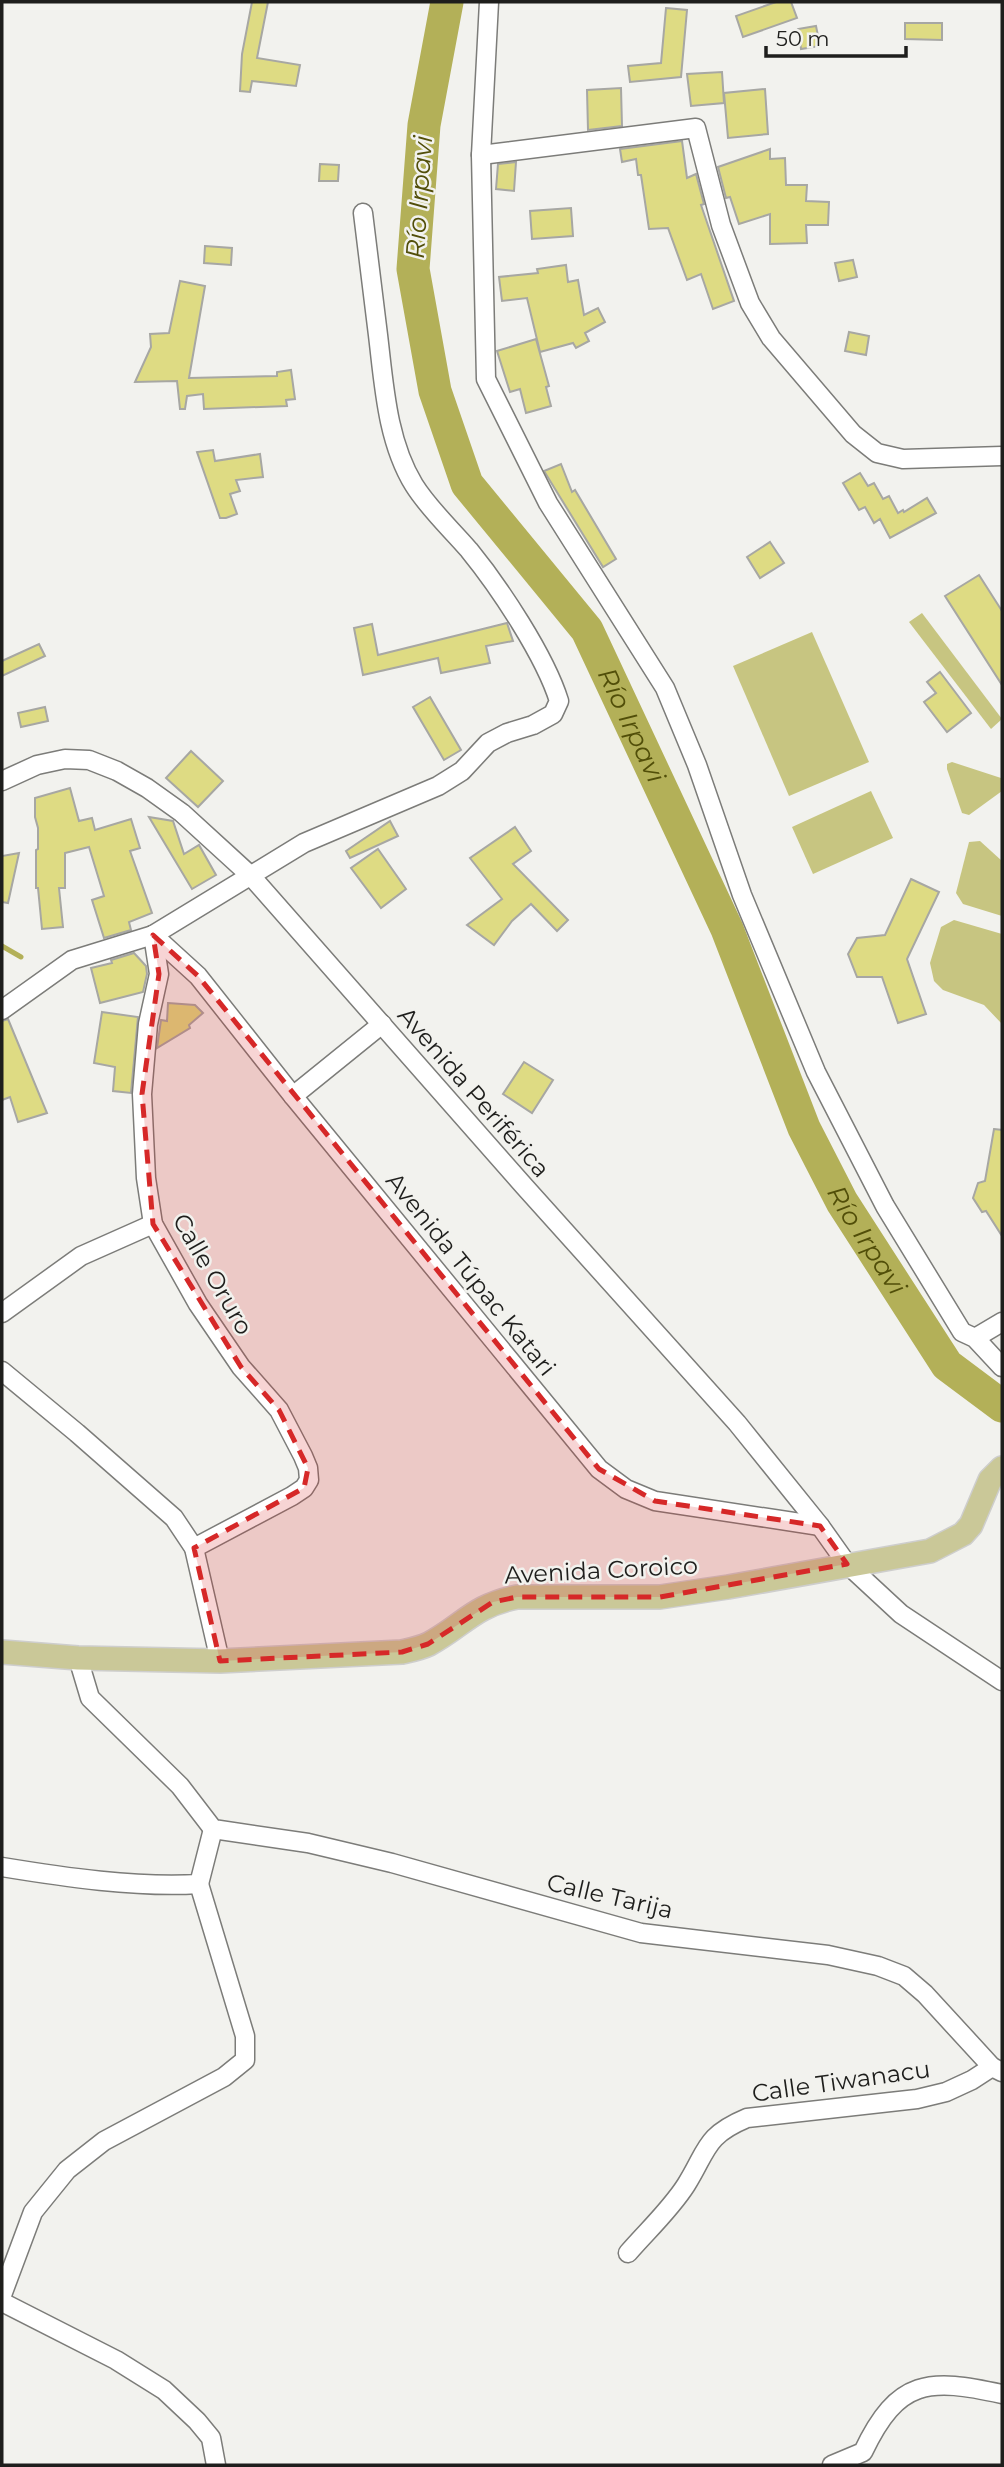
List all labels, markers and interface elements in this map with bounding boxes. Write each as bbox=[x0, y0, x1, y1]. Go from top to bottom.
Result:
scale bar bbox=[766, 14, 906, 58]
text: 50 m bbox=[776, 26, 830, 51]
water label: Río Irpavi bbox=[399, 133, 439, 260]
water label: Río Irpavi bbox=[591, 663, 673, 789]
street label: Avenida Periférica bbox=[392, 1001, 556, 1183]
street label: Avenida Túpac Katari bbox=[380, 1167, 562, 1381]
water label: Río Irpavi bbox=[820, 1180, 914, 1302]
street label: Calle Oruro bbox=[167, 1208, 259, 1340]
street label: Avenida Coroico bbox=[503, 1550, 699, 1590]
street label: Calle Tarija bbox=[544, 1867, 676, 1925]
street label: Calle Tiwanacu bbox=[750, 2054, 932, 2108]

